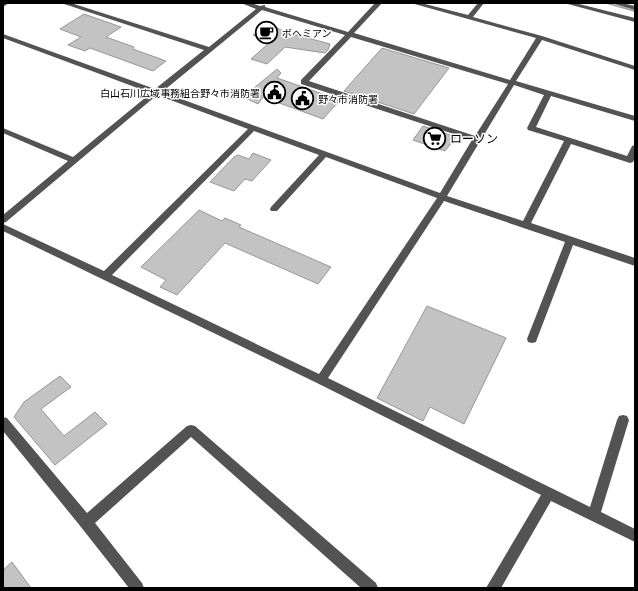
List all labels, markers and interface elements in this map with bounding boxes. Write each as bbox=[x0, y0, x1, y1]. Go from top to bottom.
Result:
cafe icon: ボヘミアン bbox=[253, 20, 279, 46]
place label: ボヘミアン bbox=[282, 27, 332, 40]
public building icon: 白山石川広域事務組合野々市消防署 bbox=[262, 80, 288, 106]
public building icon: 野々市消防署 bbox=[289, 86, 315, 112]
place label: 白山石川広域事務組合野々市消防署 bbox=[100, 87, 260, 100]
place label: 野々市消防署 bbox=[318, 93, 378, 106]
supermarket icon: ローソン bbox=[422, 126, 448, 152]
place label: ローソン bbox=[450, 131, 498, 147]

